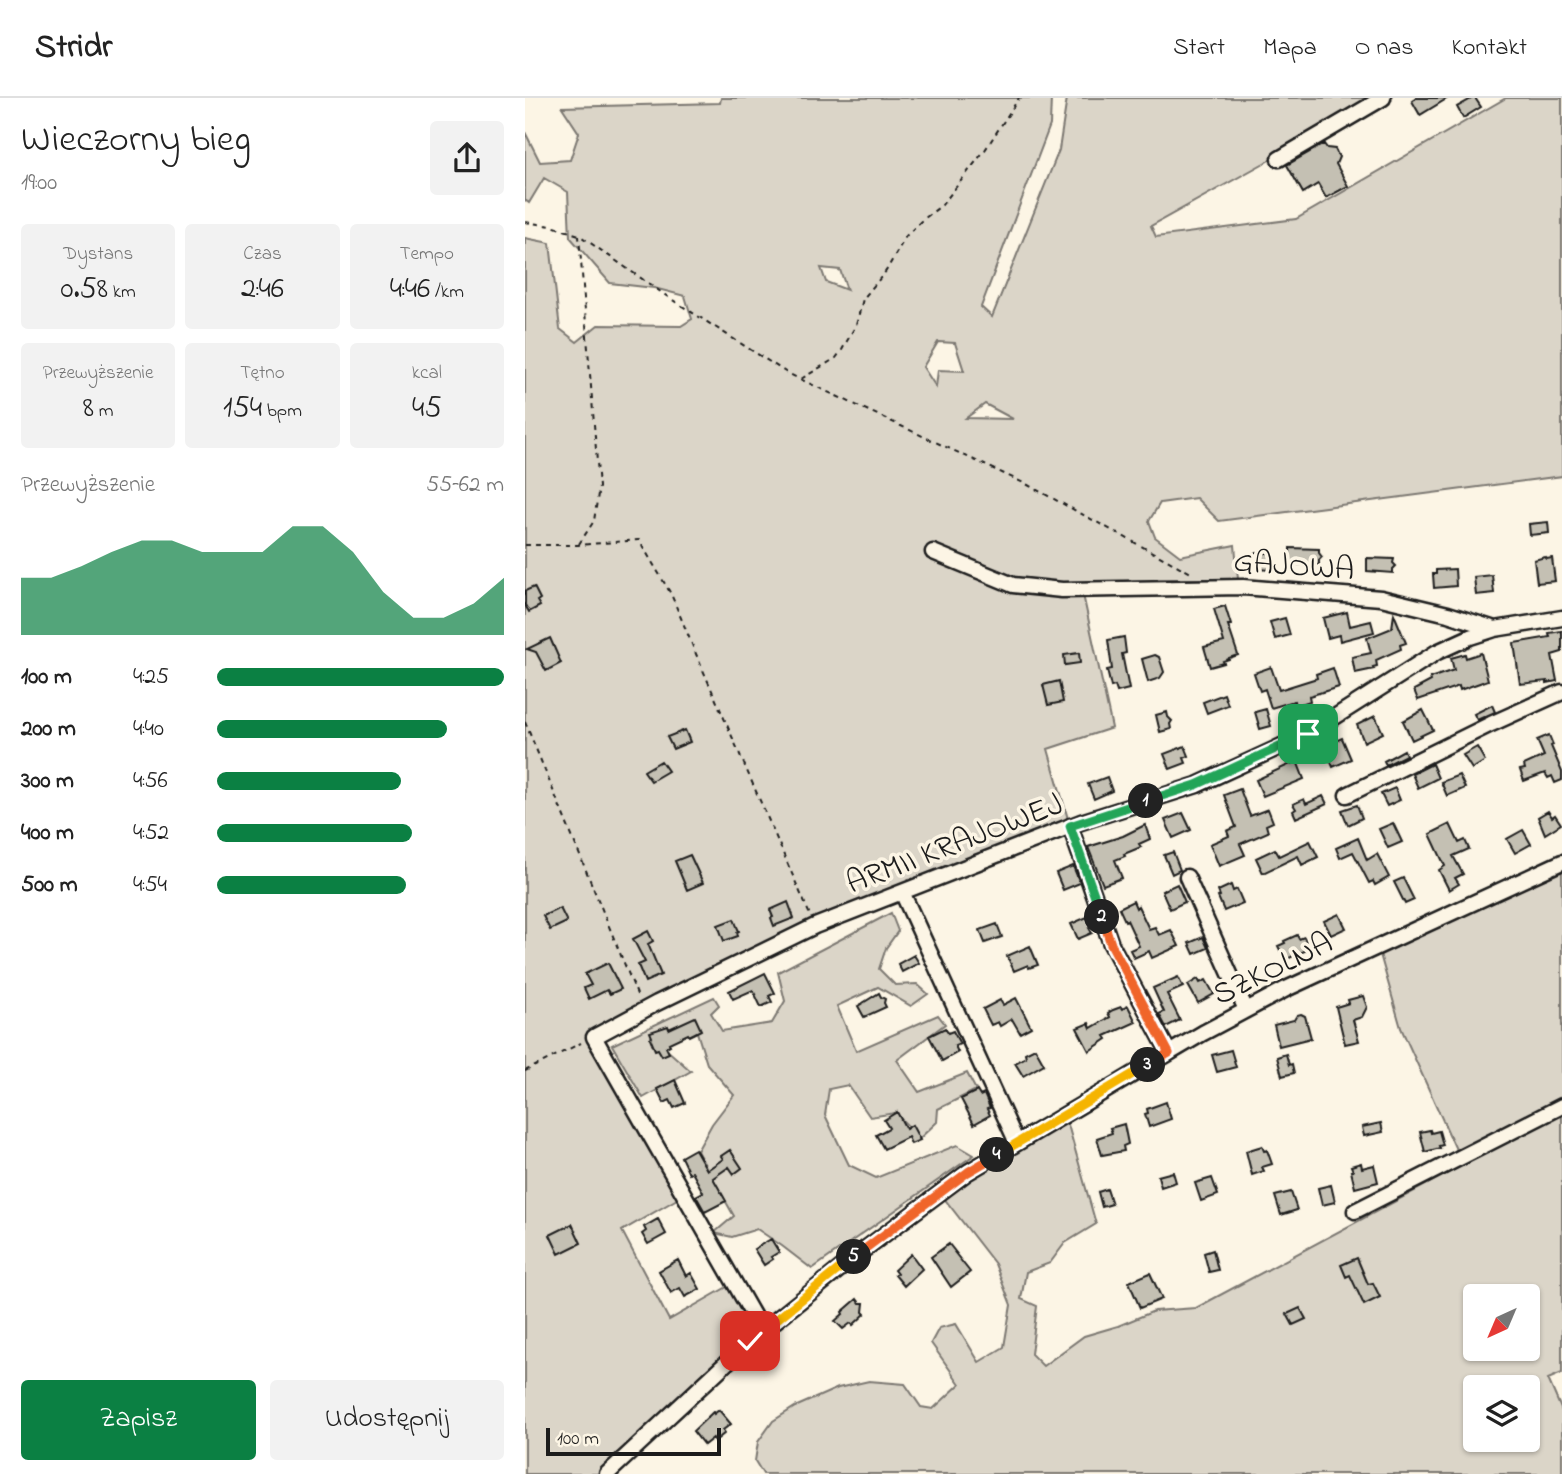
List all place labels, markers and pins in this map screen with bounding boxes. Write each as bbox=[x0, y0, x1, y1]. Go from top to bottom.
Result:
pin bbox=[1278, 704, 1338, 764]
pin: 1 bbox=[1129, 784, 1163, 818]
pin: 2 bbox=[1085, 900, 1119, 934]
pin: 3 bbox=[1131, 1048, 1165, 1082]
pin: 4 bbox=[979, 1138, 1015, 1172]
pin: 5 bbox=[837, 1240, 871, 1274]
pin bbox=[720, 1311, 780, 1371]

